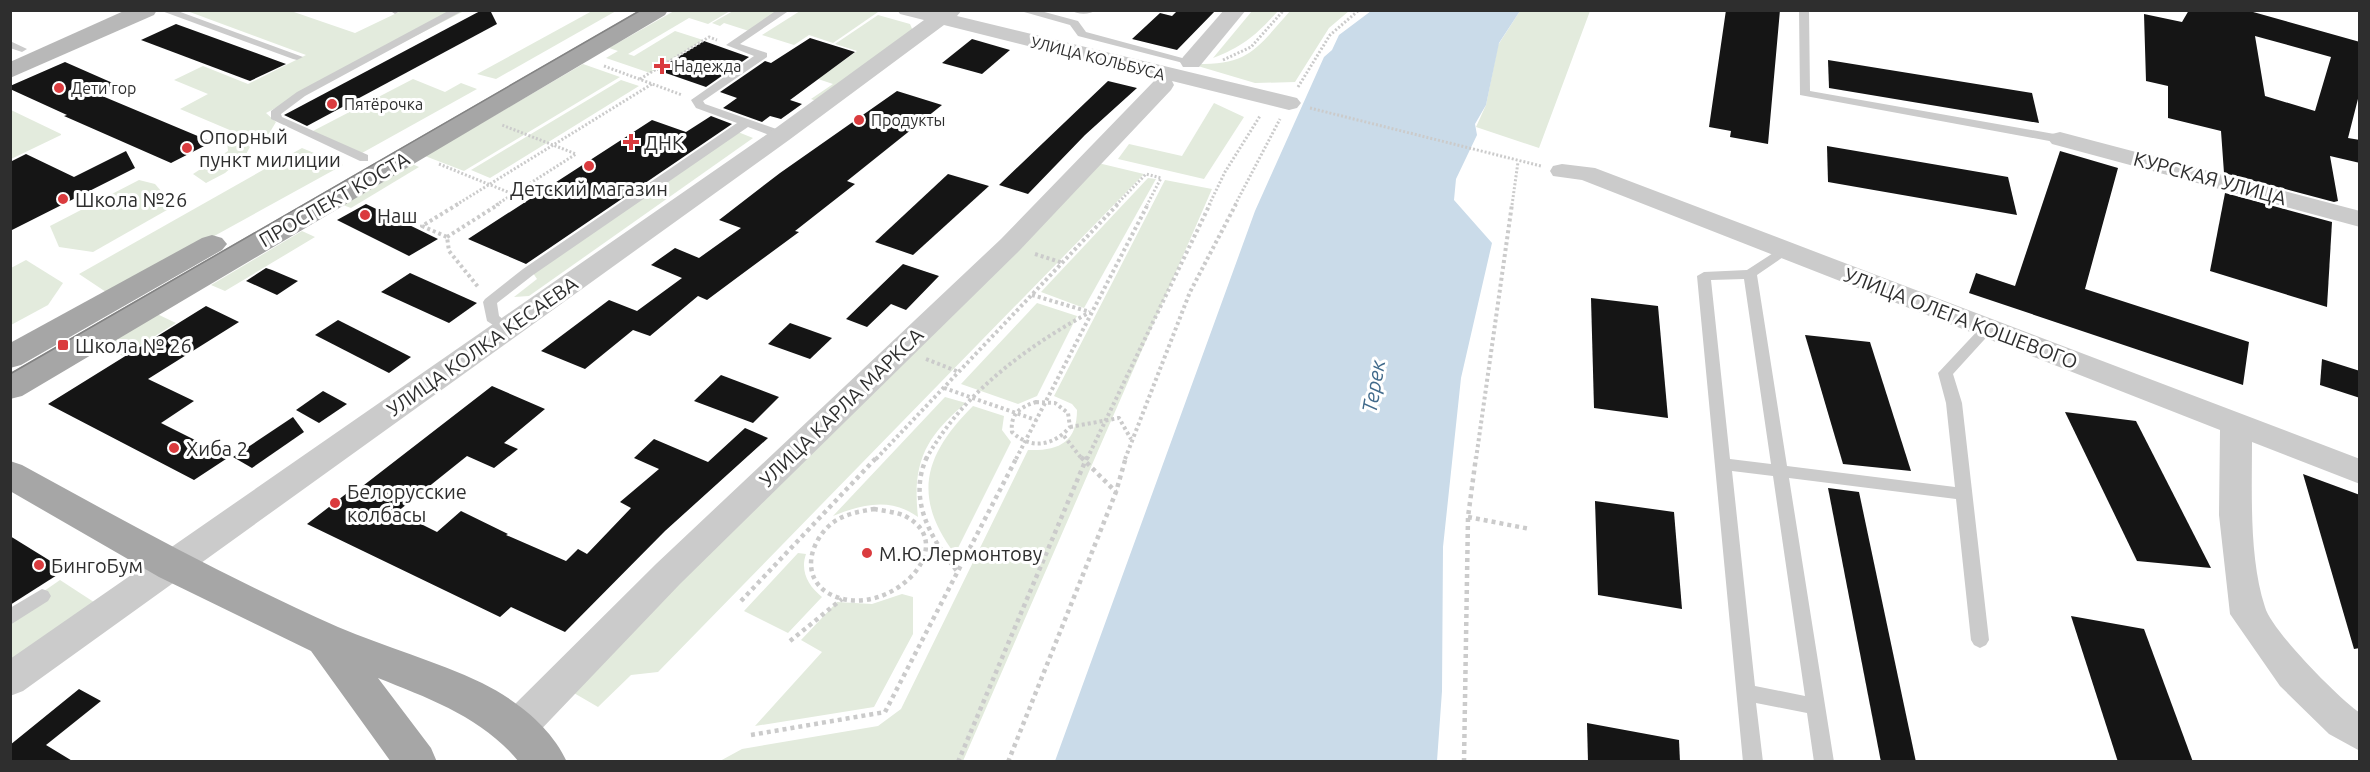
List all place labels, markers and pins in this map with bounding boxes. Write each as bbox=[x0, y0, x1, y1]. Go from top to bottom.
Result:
place label: Надежда bbox=[674, 57, 741, 75]
marker: Надежда bbox=[655, 59, 669, 73]
place label: Дети гор bbox=[71, 79, 136, 97]
marker: Дети гор bbox=[52, 81, 66, 95]
place label: Пятёрочка bbox=[344, 95, 423, 113]
marker: Пятёрочка bbox=[325, 97, 339, 111]
place label: Продукты bbox=[871, 111, 946, 129]
marker: Продукты bbox=[852, 113, 866, 127]
place label: Опорный пункт милиции bbox=[199, 125, 341, 171]
place label: ДНК bbox=[644, 131, 684, 154]
marker: ДНК bbox=[622, 133, 640, 151]
marker: Опорный пункт милиции bbox=[180, 141, 194, 155]
marker: Детский магазин bbox=[582, 159, 596, 173]
place label: Детский магазин bbox=[510, 177, 668, 200]
place label: Школа №26 bbox=[75, 188, 187, 211]
marker: Школа №26 bbox=[56, 192, 70, 206]
place label: Наш bbox=[377, 204, 417, 227]
marker: Наш bbox=[358, 208, 372, 222]
place label: Школа № 26 bbox=[75, 334, 192, 357]
marker: Школа № 26 bbox=[56, 338, 70, 352]
place label: Хиба 2 bbox=[186, 437, 248, 460]
marker: Хиба 2 bbox=[167, 441, 181, 455]
place label: Белорусские колбасы bbox=[347, 480, 467, 526]
marker: Белорусские колбасы bbox=[328, 496, 342, 510]
place label: М.Ю.Лермонтову bbox=[879, 542, 1043, 565]
marker: М.Ю.Лермонтову bbox=[860, 546, 874, 560]
place label: БингоБум bbox=[51, 554, 143, 577]
marker: БингоБум bbox=[32, 558, 46, 572]

